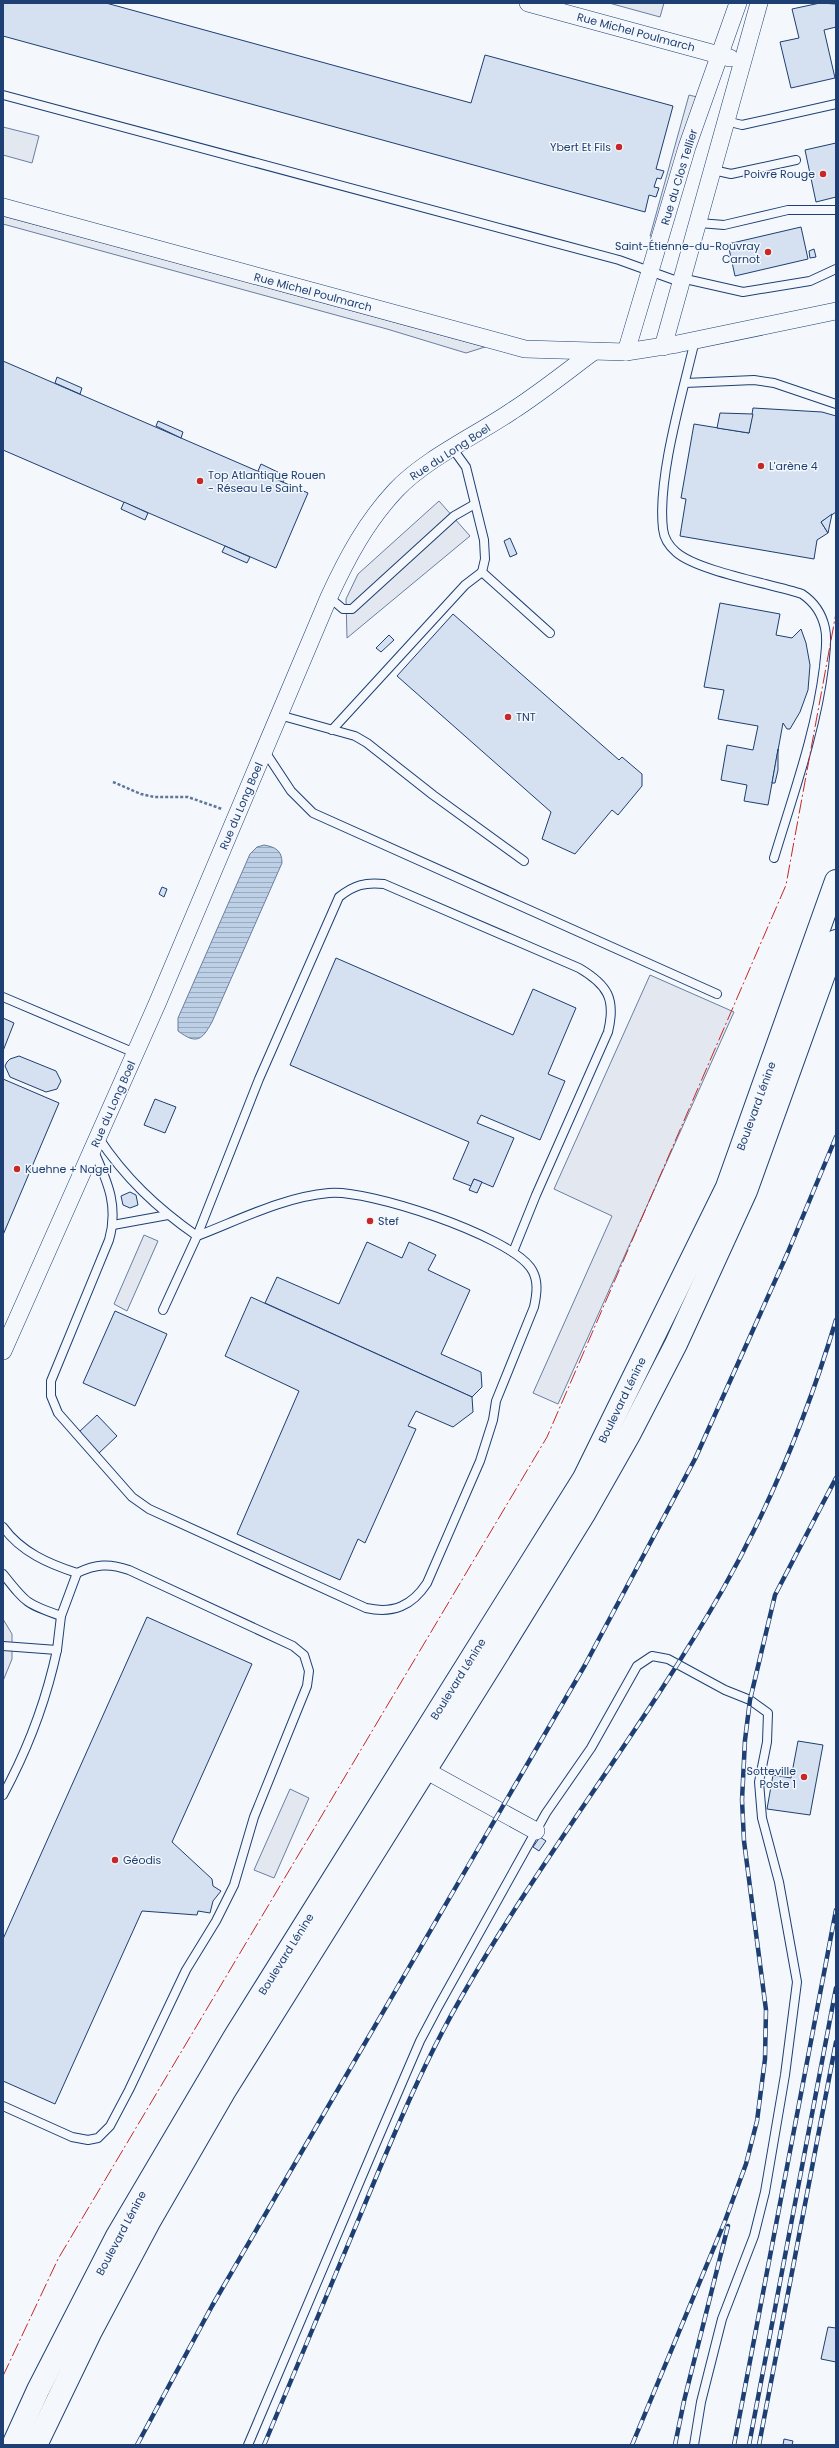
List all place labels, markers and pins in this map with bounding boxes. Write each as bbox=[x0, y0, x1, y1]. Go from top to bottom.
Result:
place label: Ybert Et Fils bbox=[550, 139, 611, 155]
marker: Ybert Et Fils bbox=[614, 142, 624, 152]
place label: Poivre Rouge bbox=[744, 166, 815, 182]
marker: Poivre Rouge bbox=[818, 169, 828, 179]
place label: Saint-Étienne-du-Rouvray Carnot bbox=[615, 238, 761, 267]
marker: Saint-Étienne-du-Rouvray Carnot bbox=[763, 247, 773, 257]
place label: L'arène 4 bbox=[769, 458, 818, 474]
marker: L'arène 4 bbox=[756, 461, 766, 471]
place label: Top Atlantique Rouen - Réseau Le Saint bbox=[208, 467, 326, 496]
marker: Top Atlantique Rouen - Réseau Le Saint bbox=[195, 476, 205, 486]
place label: TNT bbox=[516, 709, 536, 725]
marker: TNT bbox=[503, 712, 513, 722]
place label: Kuehne + Nagel bbox=[25, 1161, 112, 1177]
marker: Kuehne + Nagel bbox=[12, 1164, 22, 1174]
place label: Stef bbox=[378, 1213, 399, 1229]
marker: Stef bbox=[365, 1216, 375, 1226]
place label: Sotteville Poste 1 bbox=[747, 1763, 796, 1792]
marker: Sotteville Poste 1 bbox=[799, 1772, 809, 1782]
place label: Géodis bbox=[123, 1852, 162, 1868]
marker: Géodis bbox=[110, 1855, 120, 1865]

